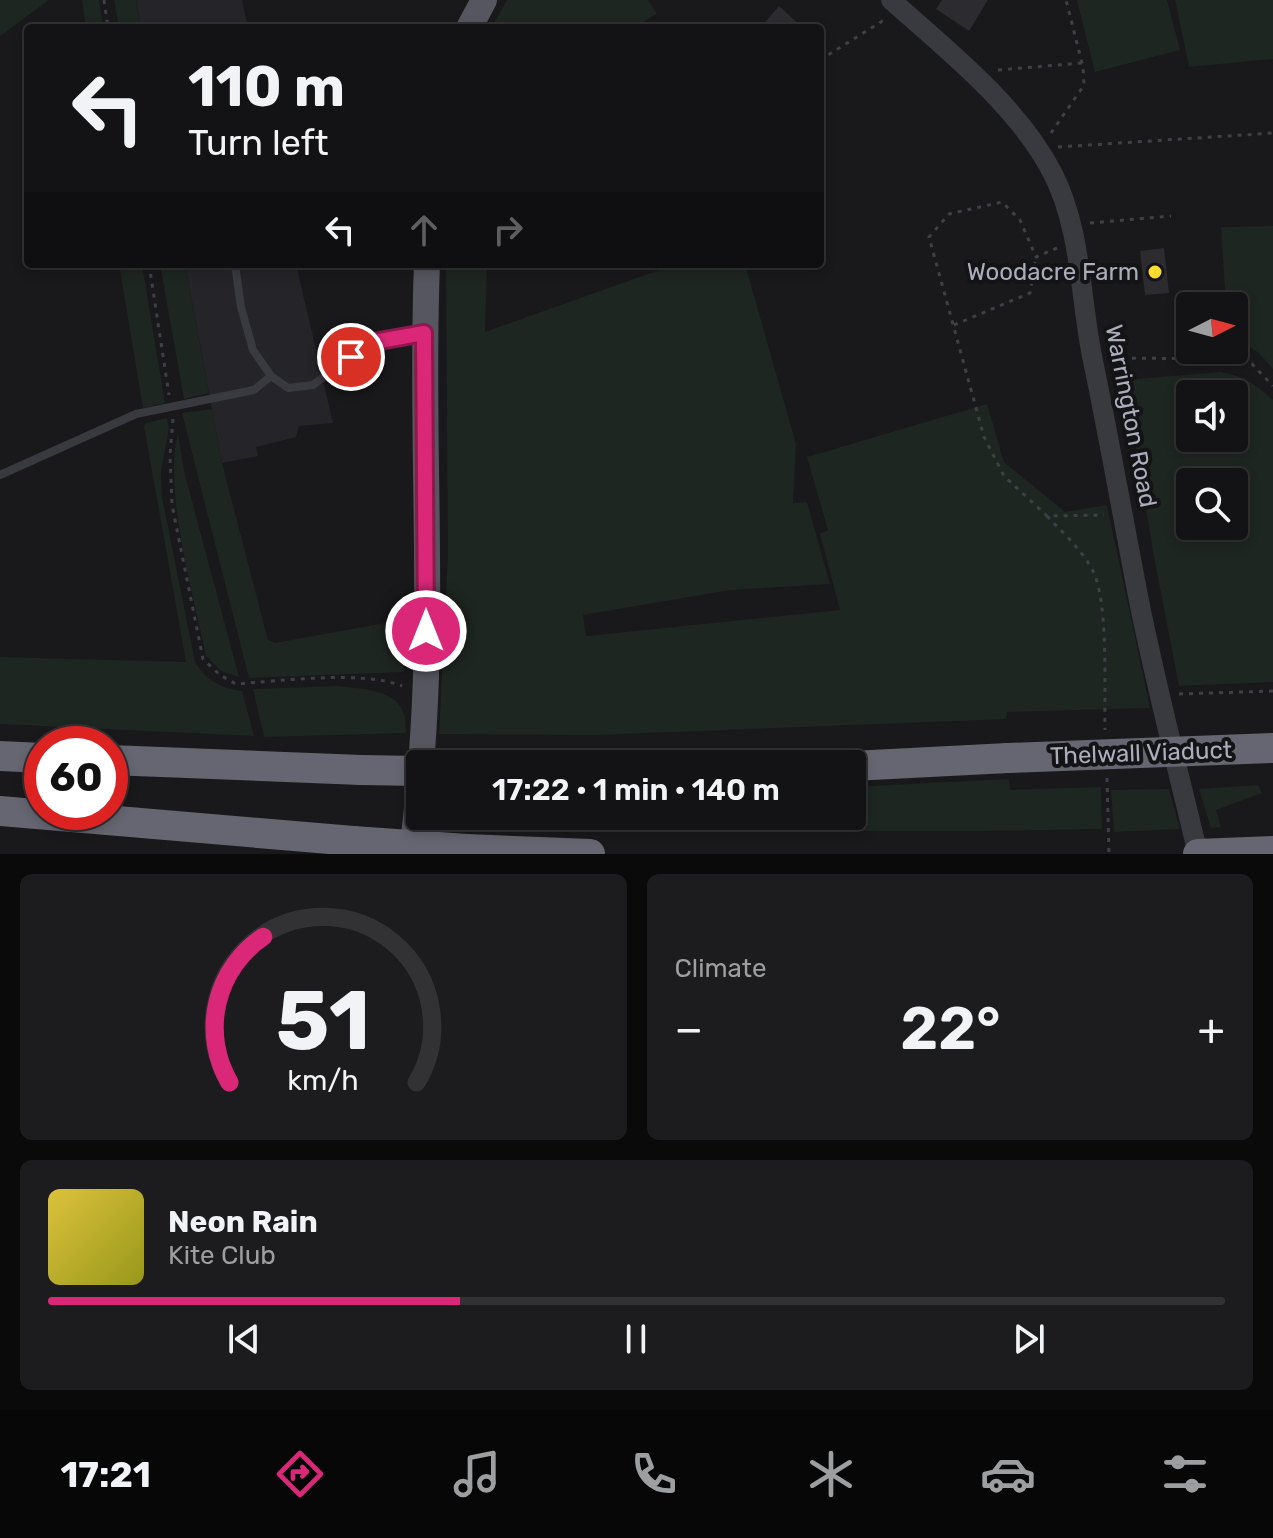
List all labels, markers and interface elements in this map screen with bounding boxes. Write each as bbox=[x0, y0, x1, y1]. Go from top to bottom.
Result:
text: 110 m bbox=[188, 54, 345, 120]
icon: left bbox=[56, 56, 160, 160]
text: Turn left bbox=[188, 121, 329, 164]
icon: left bbox=[318, 208, 362, 252]
icon: ahead bbox=[402, 208, 446, 252]
icon: right bbox=[486, 208, 530, 252]
place label: Woodacre Farm bbox=[967, 258, 1139, 286]
marker: Woodacre Farm bbox=[1146, 263, 1164, 281]
north arrow bbox=[1176, 292, 1248, 364]
map controls bbox=[1176, 292, 1248, 540]
street label: Warrington Road bbox=[1100, 322, 1162, 510]
pin bbox=[317, 323, 385, 391]
icon: arrive bbox=[329, 335, 373, 379]
button: sound bbox=[1176, 380, 1248, 452]
button: search bbox=[1176, 468, 1248, 540]
position arrow bbox=[384, 589, 468, 673]
speed limit sign: 60 bbox=[24, 726, 128, 830]
street label: Thelwall Viaduct bbox=[1049, 736, 1233, 770]
text: 17:22 · 1 min · 140 m bbox=[492, 772, 780, 808]
text: Climate bbox=[675, 953, 767, 984]
text: 51 bbox=[276, 971, 370, 1070]
text: 22° bbox=[900, 993, 1001, 1064]
text: − bbox=[675, 1003, 703, 1055]
text: + bbox=[1198, 1003, 1225, 1055]
text: km/h bbox=[288, 1063, 359, 1097]
text: Neon Rain bbox=[168, 1204, 318, 1240]
text: Kite Club bbox=[168, 1240, 276, 1271]
icon: previous bbox=[222, 1317, 266, 1361]
icon: pause bbox=[614, 1317, 658, 1361]
icon: next bbox=[1007, 1317, 1051, 1361]
icon: directions bbox=[272, 1446, 328, 1502]
icon: music bbox=[449, 1446, 505, 1502]
icon: phone bbox=[626, 1446, 682, 1502]
icon: climate bbox=[803, 1446, 859, 1502]
icon: car bbox=[980, 1446, 1036, 1502]
icon: filters bbox=[1157, 1446, 1213, 1502]
text: 17:21 bbox=[60, 1453, 151, 1496]

